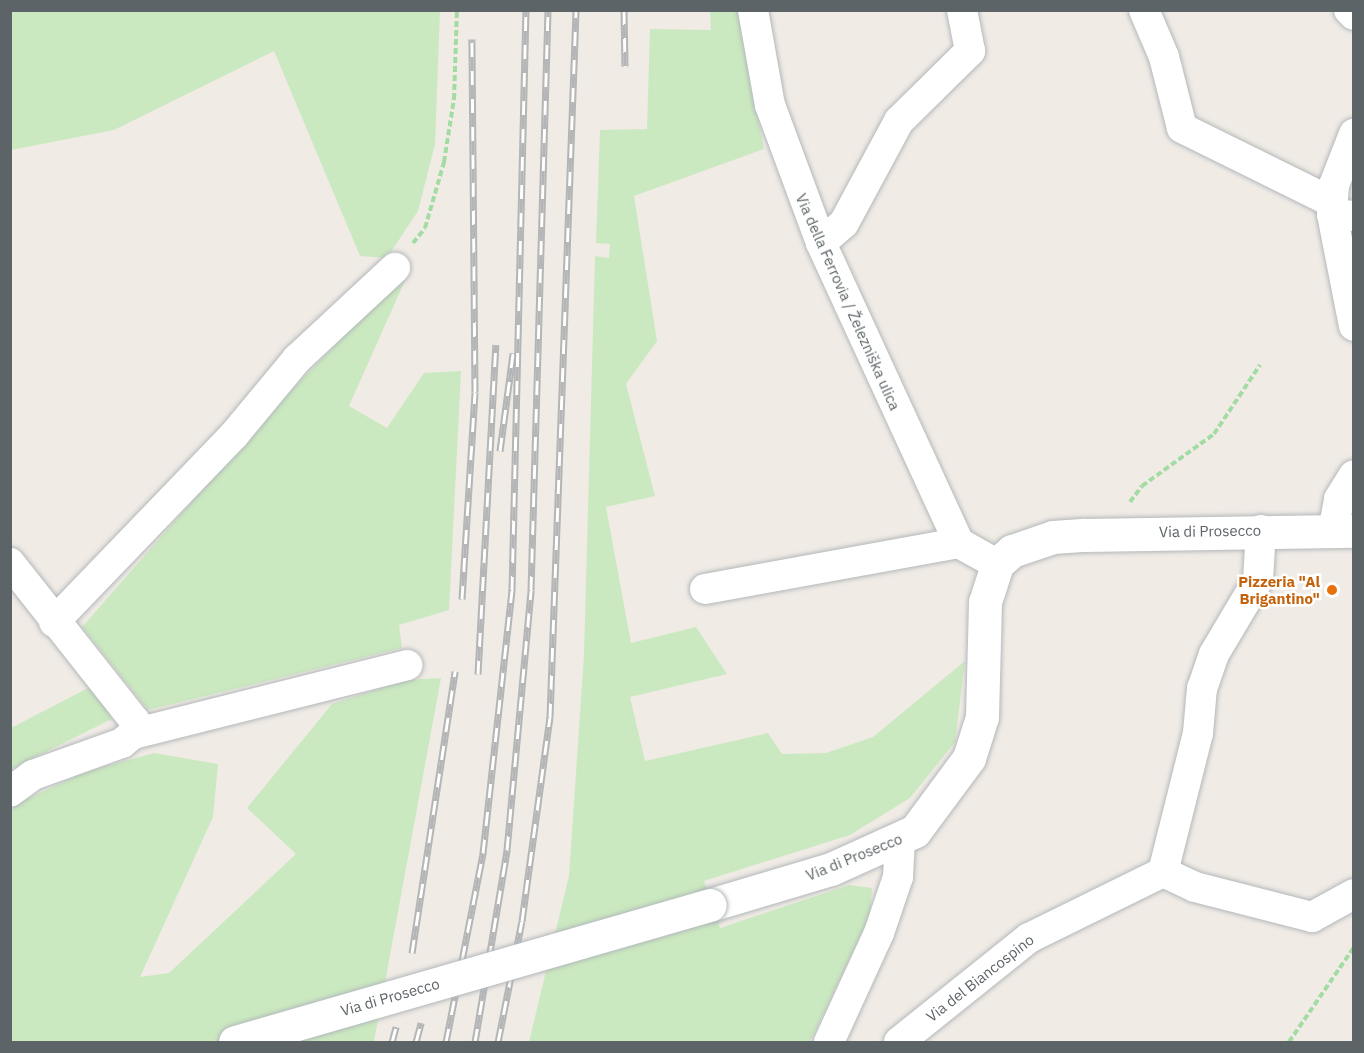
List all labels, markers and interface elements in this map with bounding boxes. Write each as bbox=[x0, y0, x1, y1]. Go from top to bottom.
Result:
street label: Via della Ferrovia / Železniška ulica bbox=[792, 191, 904, 413]
street label: Via di Prosecco bbox=[1159, 521, 1261, 541]
place label: Pizzeria "Al Brigantino" bbox=[1238, 572, 1320, 607]
marker: Pizzeria "Al Brigantino" bbox=[1325, 583, 1339, 597]
street label: Via di Prosecco bbox=[803, 830, 905, 884]
street label: Via del Biancospino bbox=[923, 930, 1037, 1026]
street label: Via di Prosecco bbox=[338, 974, 442, 1020]

